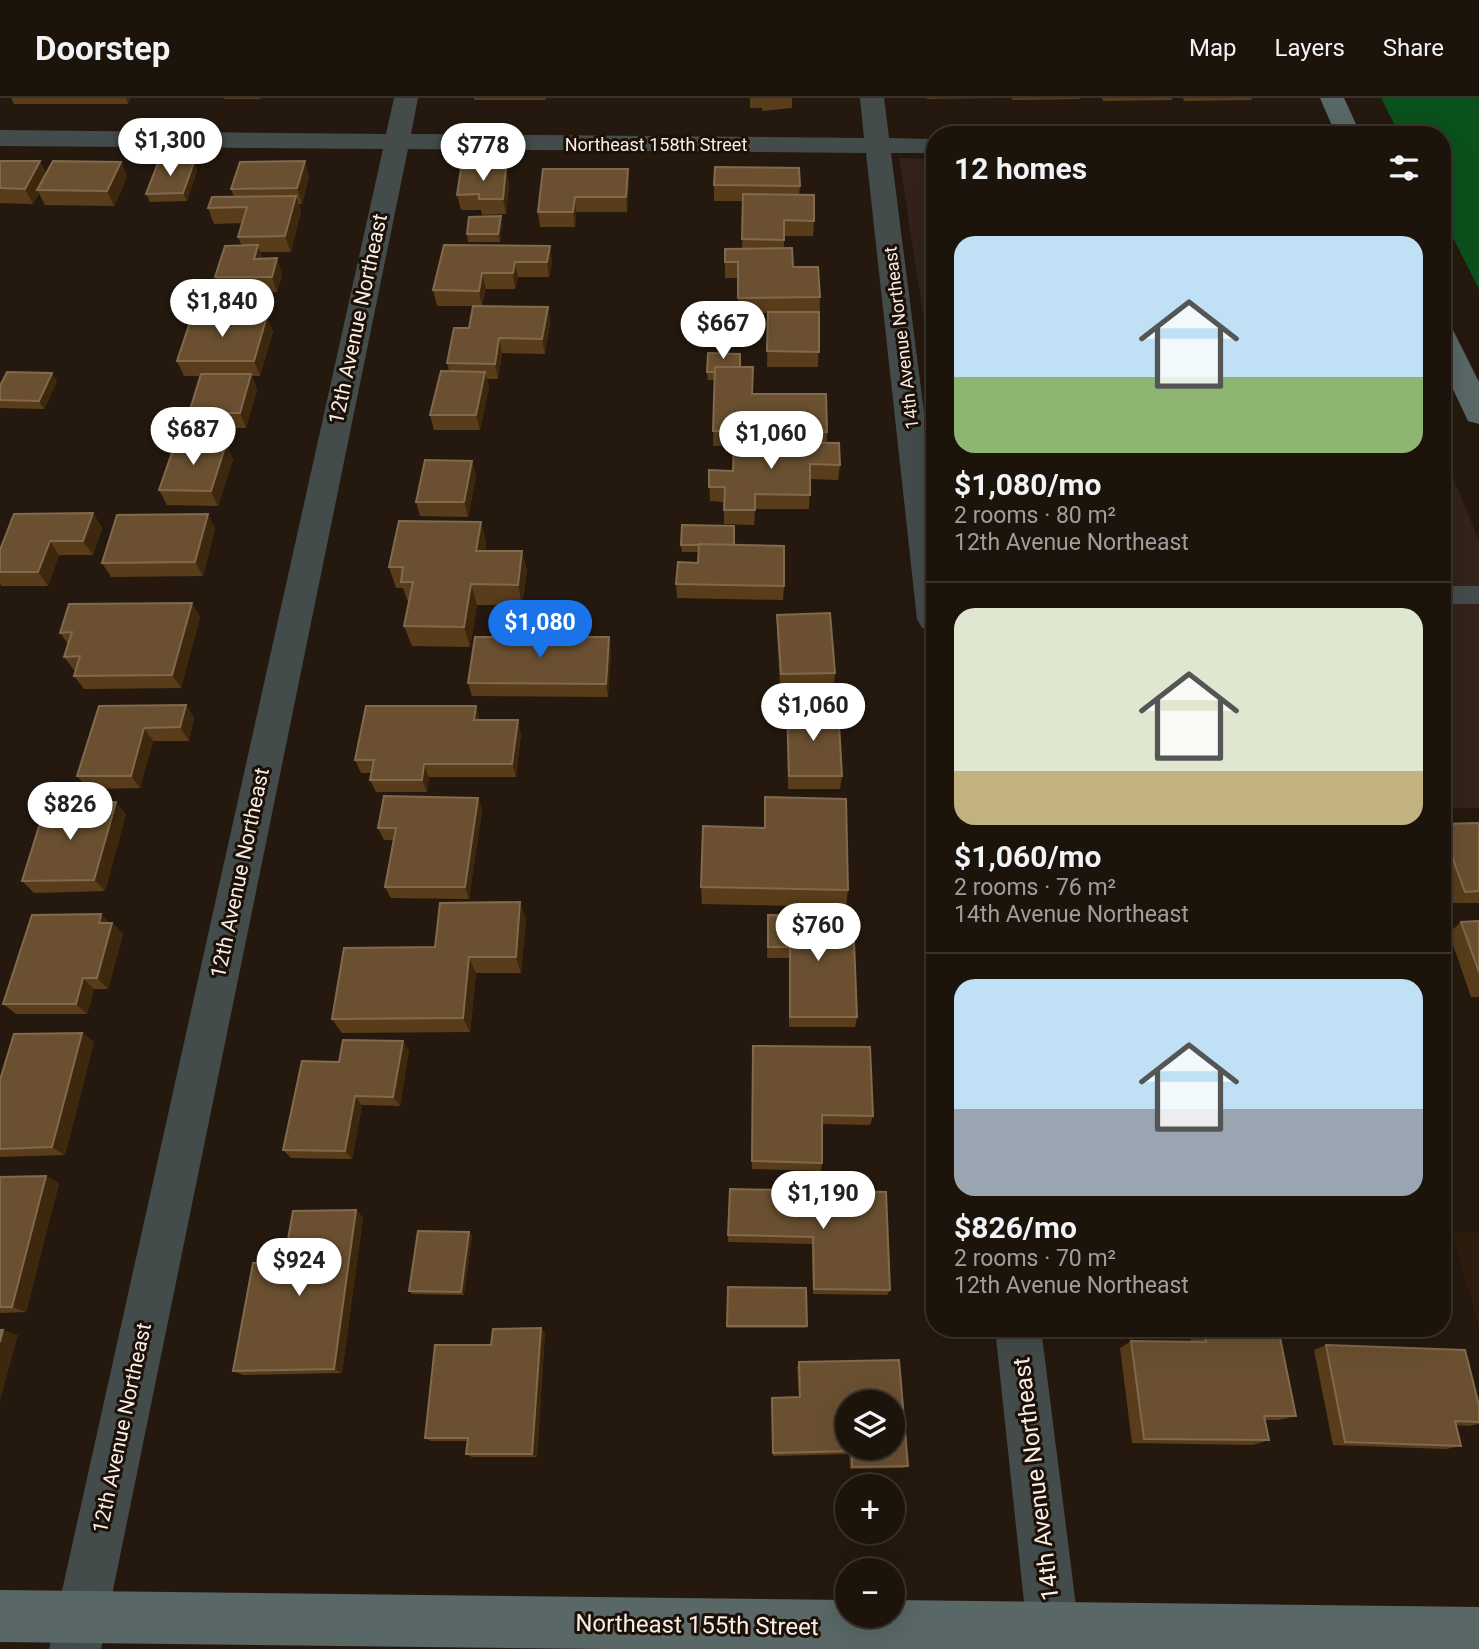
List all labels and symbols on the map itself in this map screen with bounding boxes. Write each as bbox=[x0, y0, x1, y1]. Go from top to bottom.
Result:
pin: $1,300 bbox=[113, 118, 227, 178]
pin: $778 bbox=[442, 123, 524, 183]
street label: Northeast 158th Street bbox=[565, 134, 747, 155]
street label: 12th Avenue Northeast bbox=[324, 212, 392, 426]
street label: 14th Avenue Northeast bbox=[879, 245, 923, 430]
pin: $1,840 bbox=[165, 280, 279, 339]
pin: $667 bbox=[682, 302, 764, 361]
pin: $687 bbox=[152, 408, 234, 467]
pin: $1,060 bbox=[714, 412, 828, 471]
pin: $1,080 bbox=[483, 601, 597, 660]
pin: $1,060 bbox=[756, 684, 870, 743]
street label: 12th Avenue Northeast bbox=[206, 766, 274, 980]
pin: $826 bbox=[29, 782, 111, 842]
pin: $760 bbox=[777, 904, 859, 963]
pin: $1,190 bbox=[766, 1172, 880, 1231]
pin: $924 bbox=[258, 1238, 340, 1298]
street label: 12th Avenue Northeast bbox=[88, 1321, 156, 1535]
street label: 14th Avenue Northeast bbox=[1007, 1356, 1065, 1602]
street label: Northeast 155th Street bbox=[575, 1609, 819, 1641]

